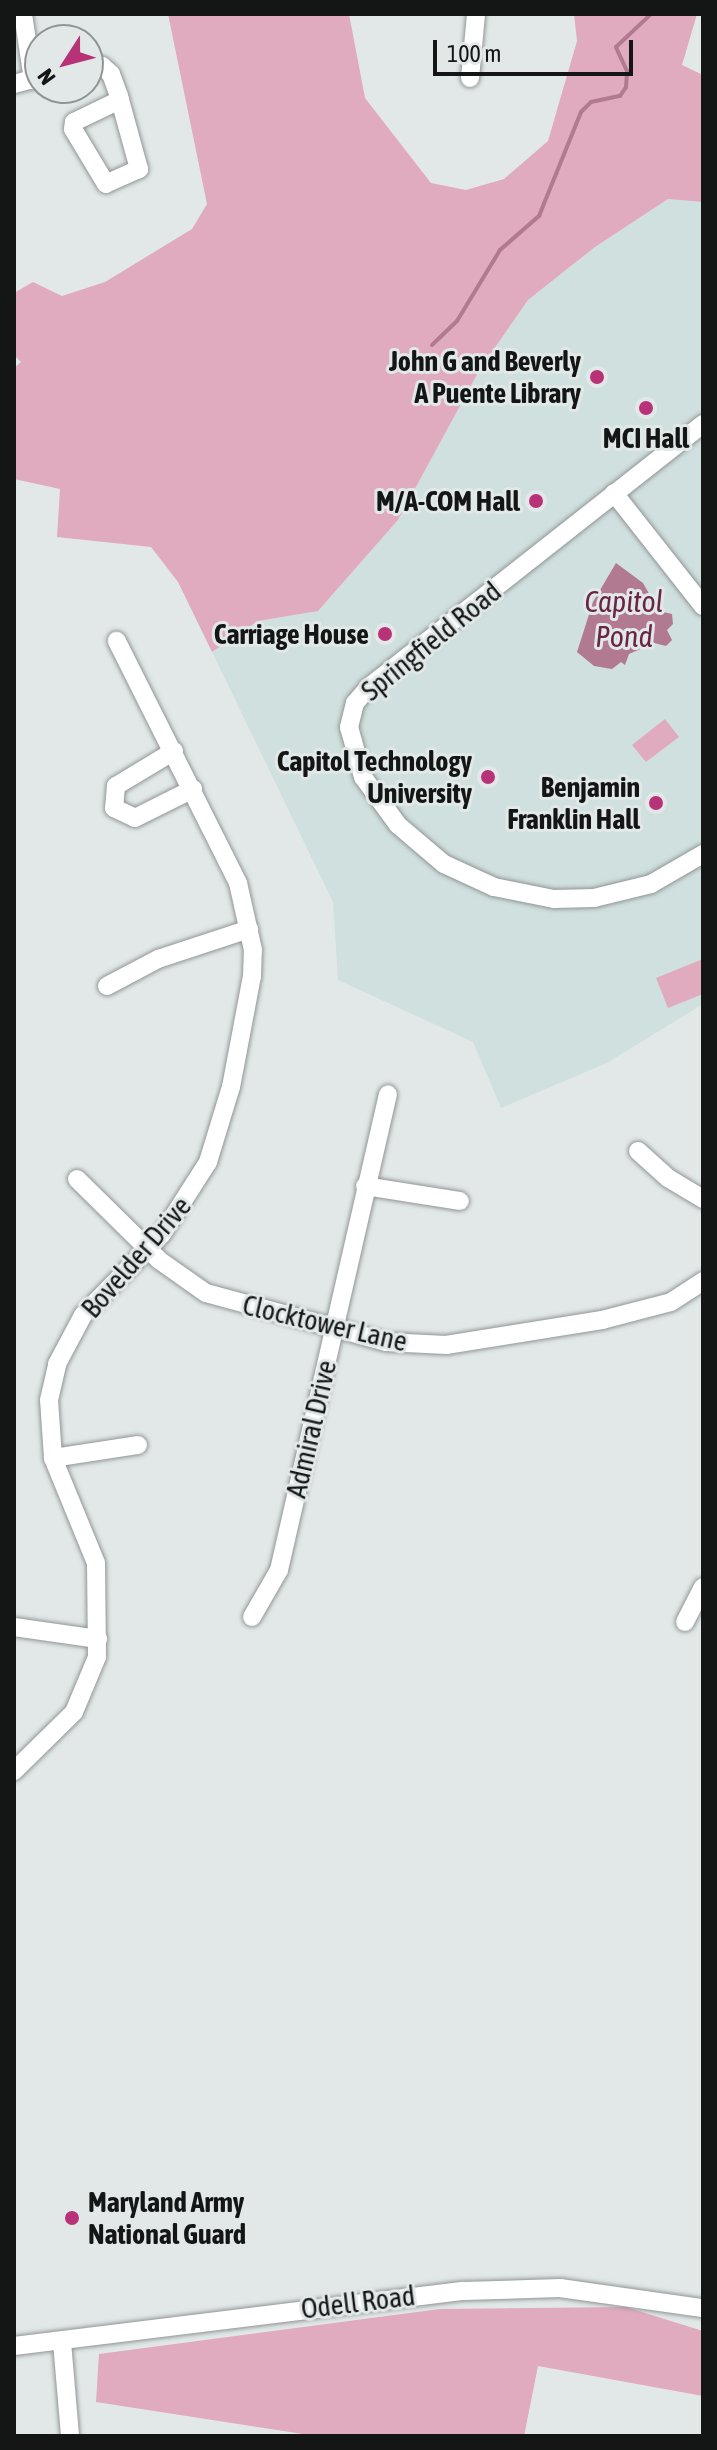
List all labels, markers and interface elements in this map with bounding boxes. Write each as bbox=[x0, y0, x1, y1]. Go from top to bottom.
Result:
north arrow bbox=[24, 24, 104, 104]
scale bar bbox=[437, 24, 637, 74]
text: 100 m bbox=[447, 40, 501, 67]
text: N bbox=[32, 64, 61, 90]
place label: John G and Beverly A Puente Library bbox=[389, 344, 581, 410]
marker: John G and Beverly A Puente Library bbox=[588, 368, 606, 386]
marker: MCI Hall bbox=[637, 399, 655, 417]
place label: MCI Hall bbox=[603, 421, 689, 455]
place label: M/A-COM Hall bbox=[376, 484, 520, 518]
marker: M/A-COM Hall bbox=[527, 492, 545, 510]
street label: Springfield Road bbox=[354, 574, 508, 708]
water label: Capitol Pond bbox=[585, 583, 663, 654]
place label: Carriage House bbox=[214, 617, 369, 651]
marker: Carriage House bbox=[376, 625, 394, 643]
place label: Capitol Technology University bbox=[277, 744, 472, 810]
marker: Capitol Technology University bbox=[479, 768, 497, 786]
place label: Benjamin Franklin Hall bbox=[507, 770, 640, 836]
marker: Benjamin Franklin Hall bbox=[647, 794, 665, 812]
street label: Bovelder Drive bbox=[74, 1189, 198, 1325]
street label: Clocktower Lane bbox=[240, 1288, 410, 1358]
street label: Admiral Drive bbox=[279, 1357, 343, 1501]
place label: Maryland Army National Guard bbox=[88, 2185, 246, 2251]
marker: Maryland Army National Guard bbox=[63, 2209, 81, 2227]
street label: Odell Road bbox=[299, 2278, 417, 2326]

